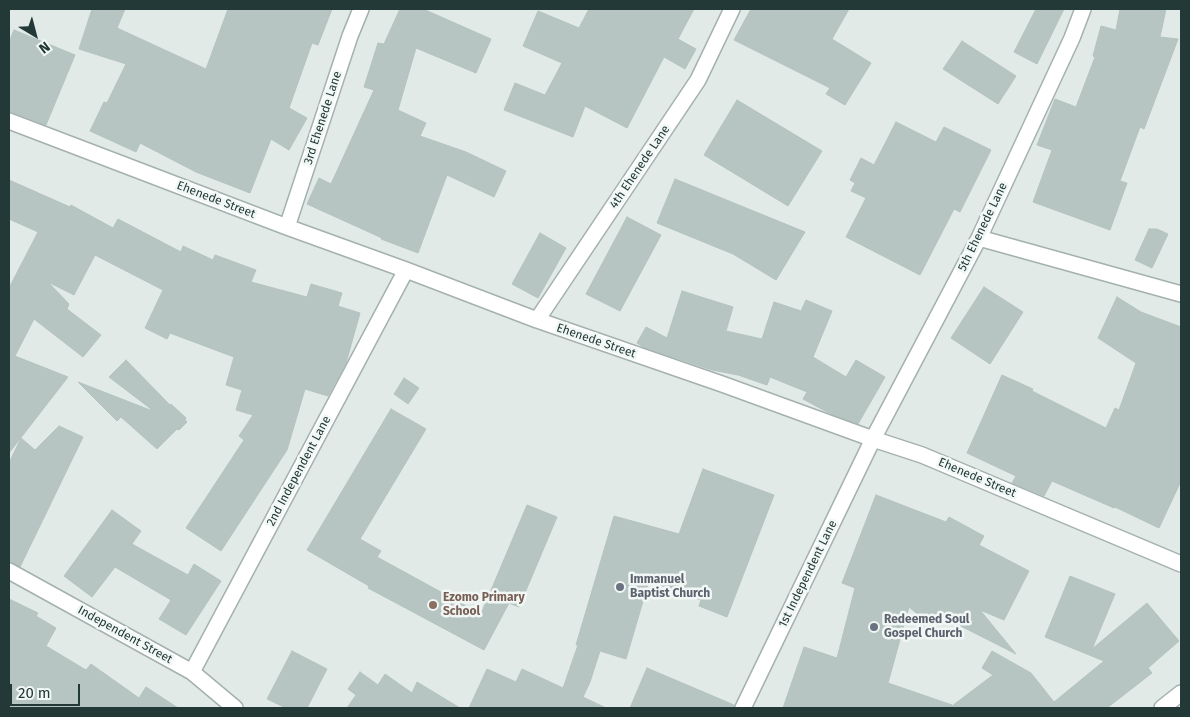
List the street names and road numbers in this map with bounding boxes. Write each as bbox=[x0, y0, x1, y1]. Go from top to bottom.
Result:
street label: 3rd Ehenede Lane bbox=[301, 70, 345, 166]
street label: 4th Ehenede Lane bbox=[607, 123, 673, 211]
street label: Ehenede Street bbox=[175, 178, 257, 222]
street label: 5th Ehenede Lane bbox=[955, 180, 1011, 274]
street label: Ehenede Street bbox=[554, 321, 638, 361]
street label: 2nd Independent Lane bbox=[264, 414, 334, 528]
street label: Ehenede Street bbox=[936, 455, 1018, 501]
street label: 1st Independent Lane bbox=[776, 518, 840, 630]
street label: Independent Street bbox=[75, 603, 175, 667]

